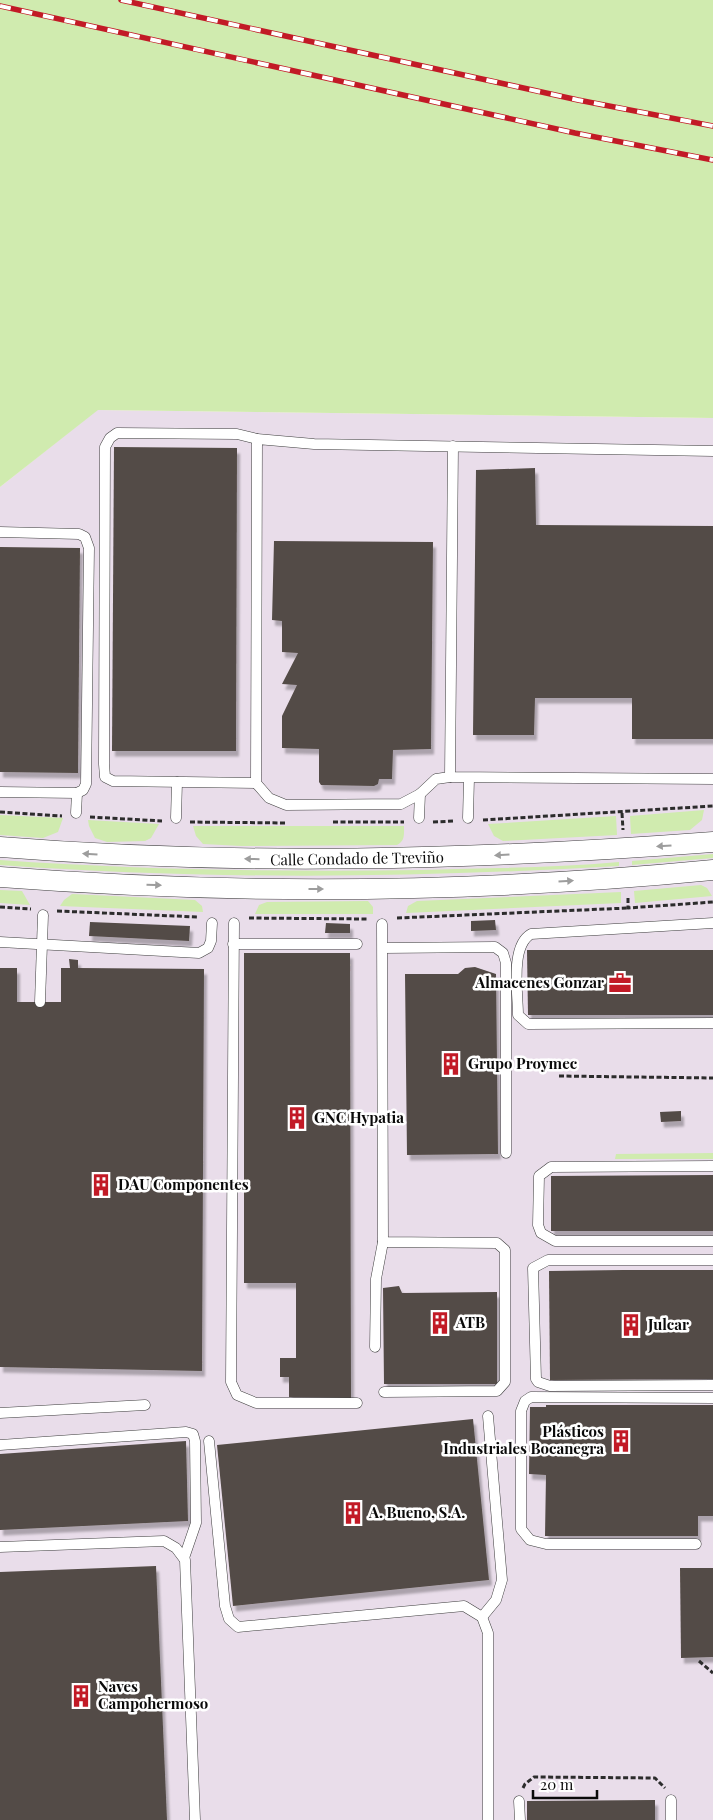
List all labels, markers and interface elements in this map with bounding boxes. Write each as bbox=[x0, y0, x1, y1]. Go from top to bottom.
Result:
one-way arrow bbox=[656, 842, 672, 850]
street label: Calle Condado de Treviño bbox=[270, 846, 444, 870]
one-way arrow bbox=[82, 850, 98, 858]
one-way arrow bbox=[494, 851, 510, 859]
one-way arrow bbox=[244, 855, 260, 863]
one-way arrow bbox=[558, 876, 574, 884]
one-way arrow bbox=[146, 882, 162, 890]
one-way arrow bbox=[308, 885, 324, 893]
office icon: Almacenes Gonzar bbox=[607, 970, 633, 996]
place label: Almacenes Gonzar bbox=[474, 972, 604, 992]
building icon: Grupo Proymec bbox=[438, 1051, 464, 1077]
place label: Grupo Proymec bbox=[468, 1053, 578, 1073]
building icon: GNC Hypatia bbox=[284, 1105, 310, 1131]
place label: GNC Hypatia bbox=[314, 1107, 404, 1127]
building icon: DAU Componentes bbox=[88, 1172, 114, 1198]
place label: DAU Componentes bbox=[118, 1174, 249, 1194]
building icon: ATB bbox=[427, 1310, 453, 1336]
place label: ATB bbox=[455, 1312, 485, 1332]
building icon: Julcar bbox=[618, 1312, 644, 1338]
place label: Julcar bbox=[647, 1314, 689, 1334]
place label: Plásticos Industriales Bocanegra bbox=[443, 1421, 604, 1458]
building icon: Plásticos Industriales Bocanegra bbox=[608, 1428, 634, 1454]
building icon: A. Bueno, S.A. bbox=[340, 1500, 366, 1526]
place label: A. Bueno, S.A. bbox=[368, 1502, 465, 1522]
place label: Naves Campohermoso bbox=[98, 1676, 208, 1713]
building icon: Naves Campohermoso bbox=[68, 1683, 94, 1709]
scale bar bbox=[533, 1768, 597, 1800]
text: 20 m bbox=[540, 1774, 574, 1794]

